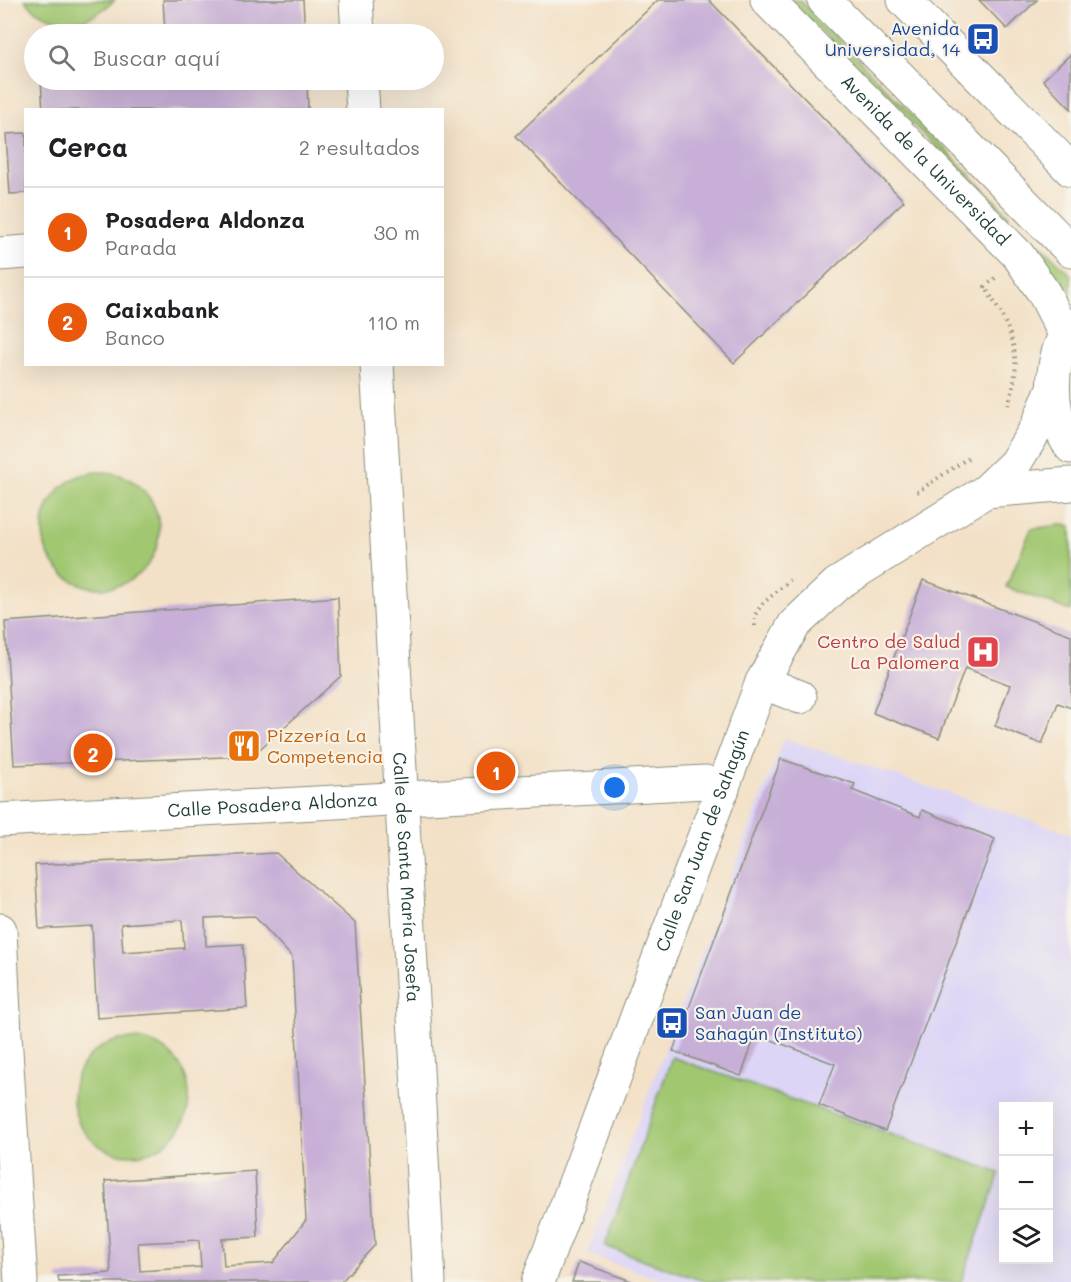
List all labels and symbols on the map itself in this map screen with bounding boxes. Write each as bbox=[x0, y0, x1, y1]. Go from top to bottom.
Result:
place label: Avenida Universidad, 14 bbox=[825, 16, 960, 61]
bus stop icon: Avenida Universidad, 14 bbox=[965, 21, 1001, 57]
street label: Avenida de la Universidad bbox=[836, 69, 1015, 250]
place label: Centro de Salud La Palomera bbox=[817, 629, 960, 674]
hospital icon: Centro de Salud La Palomera bbox=[965, 634, 1001, 670]
place label: Pizzería La Competencia bbox=[267, 723, 383, 768]
street label: Calle San Juan de Sahagún bbox=[649, 726, 754, 955]
restaurant icon: Pizzería La Competencia bbox=[226, 728, 262, 764]
pin: 2 bbox=[74, 730, 112, 776]
pin: 1 bbox=[476, 748, 516, 794]
street label: Calle de Santa María Josefa bbox=[388, 751, 426, 1003]
your location bbox=[600, 773, 629, 802]
street label: Calle Posadera Aldonza bbox=[167, 787, 378, 822]
place label: San Juan de Sahagún (Instituto) bbox=[695, 1000, 862, 1045]
bus stop icon: San Juan de Sahagún (Instituto) bbox=[654, 1005, 690, 1041]

